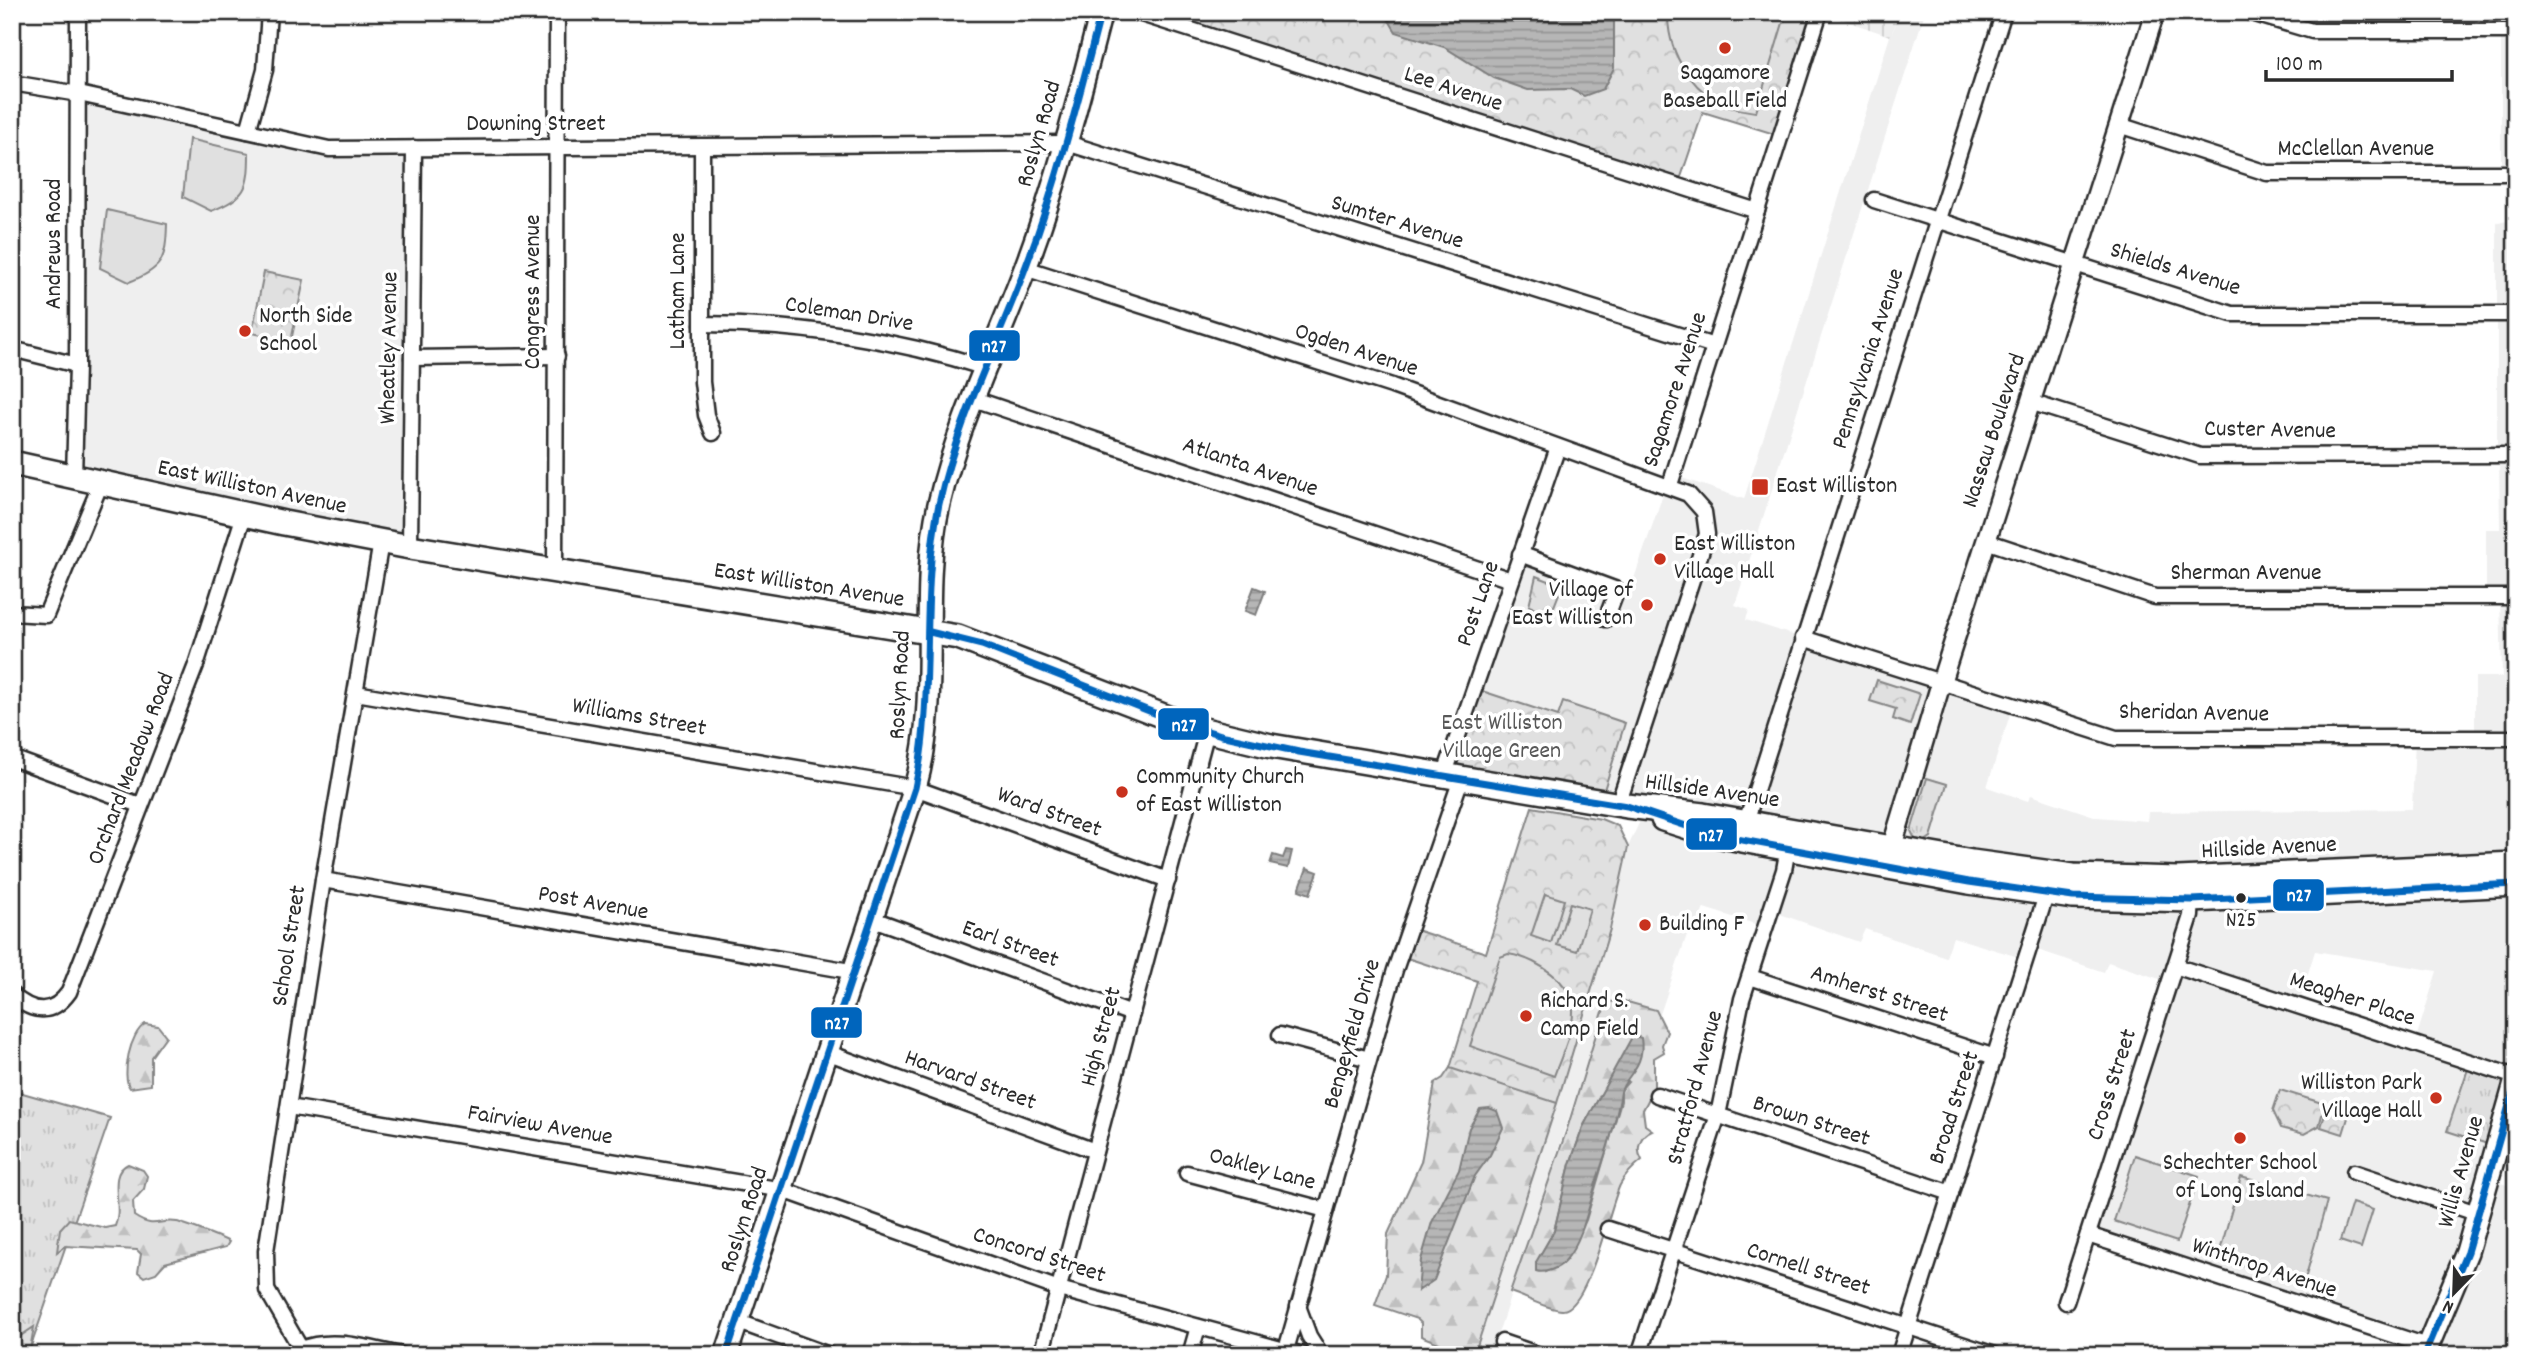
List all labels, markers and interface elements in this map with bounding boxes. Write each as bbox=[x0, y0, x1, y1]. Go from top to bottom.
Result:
scale bar bbox=[2266, 38, 2451, 82]
marker: Sagamore Baseball Field bbox=[1717, 40, 1733, 56]
text: 100 m bbox=[2276, 51, 2323, 81]
place label: Sagamore Baseball Field bbox=[1663, 57, 1787, 119]
street label: Lee Avenue bbox=[1399, 58, 1507, 122]
street label: Roslyn Road bbox=[1009, 77, 1071, 191]
street label: Downing Street bbox=[466, 108, 606, 142]
street label: McClellan Avenue bbox=[2278, 133, 2434, 167]
street label: Andrews Road bbox=[38, 179, 72, 309]
street label: Sumter Avenue bbox=[1327, 187, 1467, 259]
street label: Congress Avenue bbox=[517, 215, 551, 369]
street label: Latham Lane bbox=[662, 233, 696, 349]
street label: Shields Avenue bbox=[2106, 234, 2244, 306]
street label: Pennsylvania Avenue bbox=[1824, 264, 1914, 454]
street label: Wheatley Avenue bbox=[372, 271, 408, 425]
street label: Coleman Drive bbox=[782, 288, 916, 342]
place label: North Side School bbox=[259, 300, 353, 362]
street label: Sagamore Avenue bbox=[1635, 308, 1717, 472]
street label: Ogden Avenue bbox=[1290, 315, 1422, 387]
marker: North Side School bbox=[237, 323, 253, 339]
line badge: n27 bbox=[968, 329, 1021, 362]
text: n27 bbox=[982, 335, 1006, 362]
street label: Nassau Boulevard bbox=[1954, 349, 2036, 513]
street label: Custer Avenue bbox=[2204, 413, 2336, 449]
street label: Atlanta Avenue bbox=[1178, 429, 1322, 507]
street label: East Williston Avenue bbox=[154, 451, 350, 525]
place label: East Williston bbox=[1776, 470, 1897, 504]
marker: East Williston bbox=[1750, 477, 1770, 497]
place label: East Williston Village Hall bbox=[1674, 528, 1795, 590]
marker: East Williston Village Hall bbox=[1652, 551, 1668, 567]
street label: East Williston Avenue bbox=[711, 554, 907, 618]
street label: Post Lane bbox=[1448, 557, 1510, 651]
street label: Sherman Avenue bbox=[2170, 557, 2322, 591]
place label: Village of East Williston bbox=[1512, 574, 1634, 636]
marker: Village of East Williston bbox=[1639, 597, 1655, 613]
street label: Roslyn Road bbox=[881, 629, 921, 741]
street label: Orchard Meadow Road bbox=[80, 668, 184, 870]
street label: Williams Street bbox=[569, 689, 709, 747]
street label: Sheridan Avenue bbox=[2119, 696, 2269, 732]
line badge: n27 bbox=[1157, 707, 1210, 741]
park label: East Williston Village Green bbox=[1441, 707, 1563, 769]
text: n27 bbox=[1172, 714, 1196, 741]
place label: Community Church of East Williston bbox=[1136, 761, 1304, 823]
street label: Hillside Avenue bbox=[1643, 766, 1781, 818]
street label: Ward Street bbox=[992, 778, 1106, 848]
marker: Community Church of East Williston bbox=[1114, 784, 1130, 800]
line badge: n27 bbox=[1685, 817, 1738, 851]
text: n27 bbox=[1699, 824, 1723, 851]
street label: Hillside Avenue bbox=[2200, 828, 2338, 870]
street label: Post Avenue bbox=[535, 878, 651, 930]
line badge: n27 bbox=[2272, 878, 2325, 912]
street label: School Street bbox=[264, 883, 316, 1009]
text: n27 bbox=[2287, 884, 2311, 911]
marker: N25 bbox=[2234, 891, 2248, 905]
place label: N25 bbox=[2226, 906, 2256, 937]
place label: Building F bbox=[1659, 908, 1745, 942]
street label: Earl Street bbox=[957, 912, 1063, 978]
marker: Building F bbox=[1637, 917, 1653, 933]
street label: Bengeyfield Drive bbox=[1315, 955, 1391, 1113]
street label: Amherst Street bbox=[1806, 957, 1952, 1033]
street label: Meagher Place bbox=[2285, 964, 2419, 1036]
street label: High Street bbox=[1072, 983, 1132, 1091]
place label: Richard S. Camp Field bbox=[1540, 985, 1639, 1047]
line badge: n27 bbox=[810, 1006, 863, 1039]
street label: Stratford Avenue bbox=[1659, 1007, 1733, 1169]
marker: Richard S. Camp Field bbox=[1518, 1008, 1534, 1024]
text: n27 bbox=[825, 1012, 849, 1039]
street label: Cross Street bbox=[2079, 1025, 2147, 1145]
street label: Harvard Street bbox=[899, 1041, 1041, 1121]
street label: Broad Street bbox=[1921, 1047, 1989, 1169]
place label: Williston Park Village Hall bbox=[2301, 1067, 2422, 1129]
street label: Brown Street bbox=[1748, 1087, 1874, 1157]
marker: Williston Park Village Hall bbox=[2428, 1090, 2444, 1106]
street label: Fairview Avenue bbox=[465, 1097, 615, 1155]
street label: Willis Avenue bbox=[2430, 1112, 2494, 1232]
marker: Schechter School of Long Island bbox=[2232, 1130, 2248, 1146]
street label: Oakley Lane bbox=[1205, 1139, 1319, 1201]
place label: Schechter School of Long Island bbox=[2163, 1147, 2318, 1209]
street label: Roslyn Road bbox=[712, 1163, 778, 1277]
street label: Concord Street bbox=[968, 1219, 1110, 1294]
street label: Winthrop Avenue bbox=[2187, 1230, 2341, 1308]
street label: Cornell Street bbox=[1742, 1234, 1874, 1306]
north arrow bbox=[2420, 1258, 2490, 1328]
text: N bbox=[2439, 1291, 2458, 1320]

